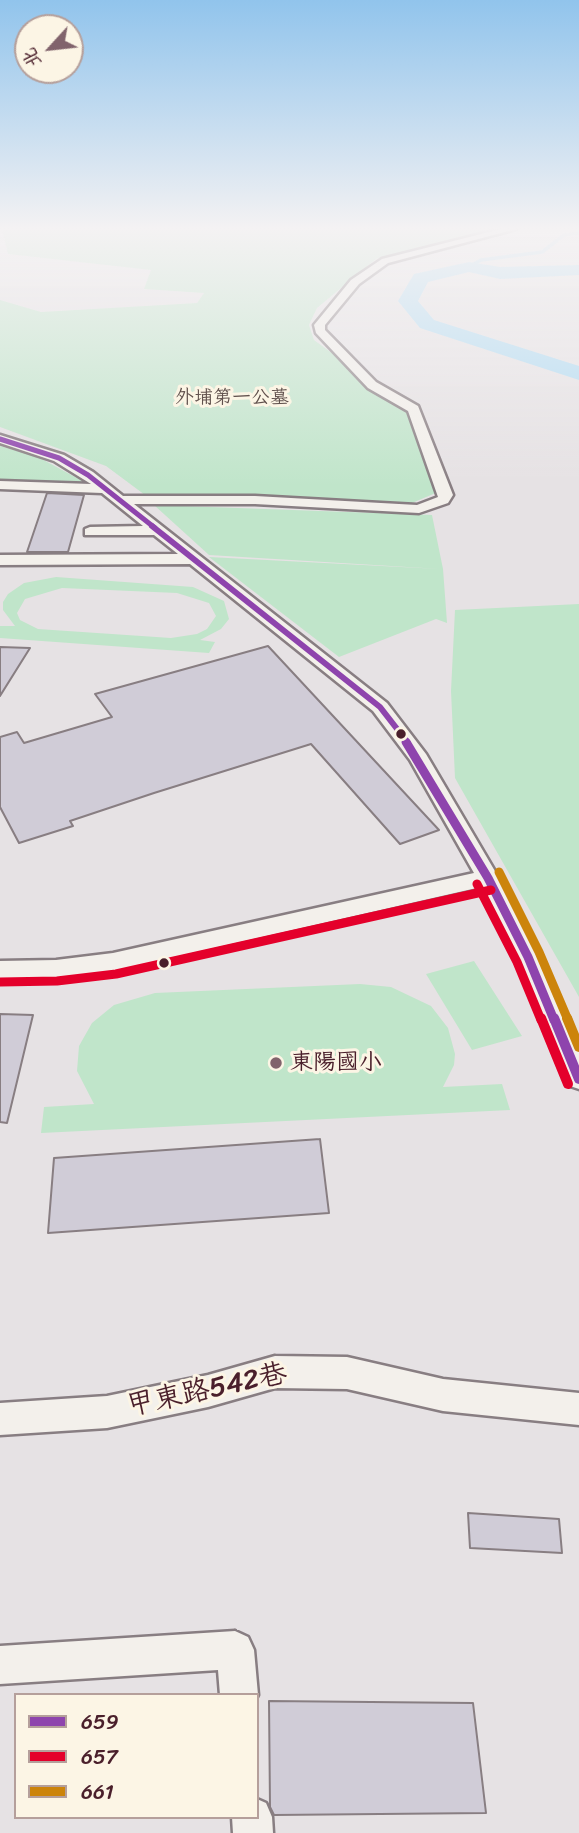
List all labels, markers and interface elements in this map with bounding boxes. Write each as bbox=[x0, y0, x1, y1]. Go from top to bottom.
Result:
north arrow bbox=[14, 14, 84, 84]
text: 北 bbox=[13, 42, 51, 74]
park label: 外埔第一公墓 bbox=[175, 387, 289, 409]
unlabelled marker bbox=[394, 727, 408, 741]
unlabelled marker bbox=[157, 956, 171, 970]
place label: 東陽國小 bbox=[290, 1049, 382, 1077]
marker: 東陽國小 bbox=[268, 1055, 284, 1071]
street label: 甲東路542巷 bbox=[124, 1358, 290, 1424]
legend bbox=[14, 1693, 259, 1819]
text: 659 bbox=[81, 1703, 119, 1741]
text: 657 bbox=[81, 1738, 118, 1776]
text: 661 bbox=[81, 1773, 114, 1811]

